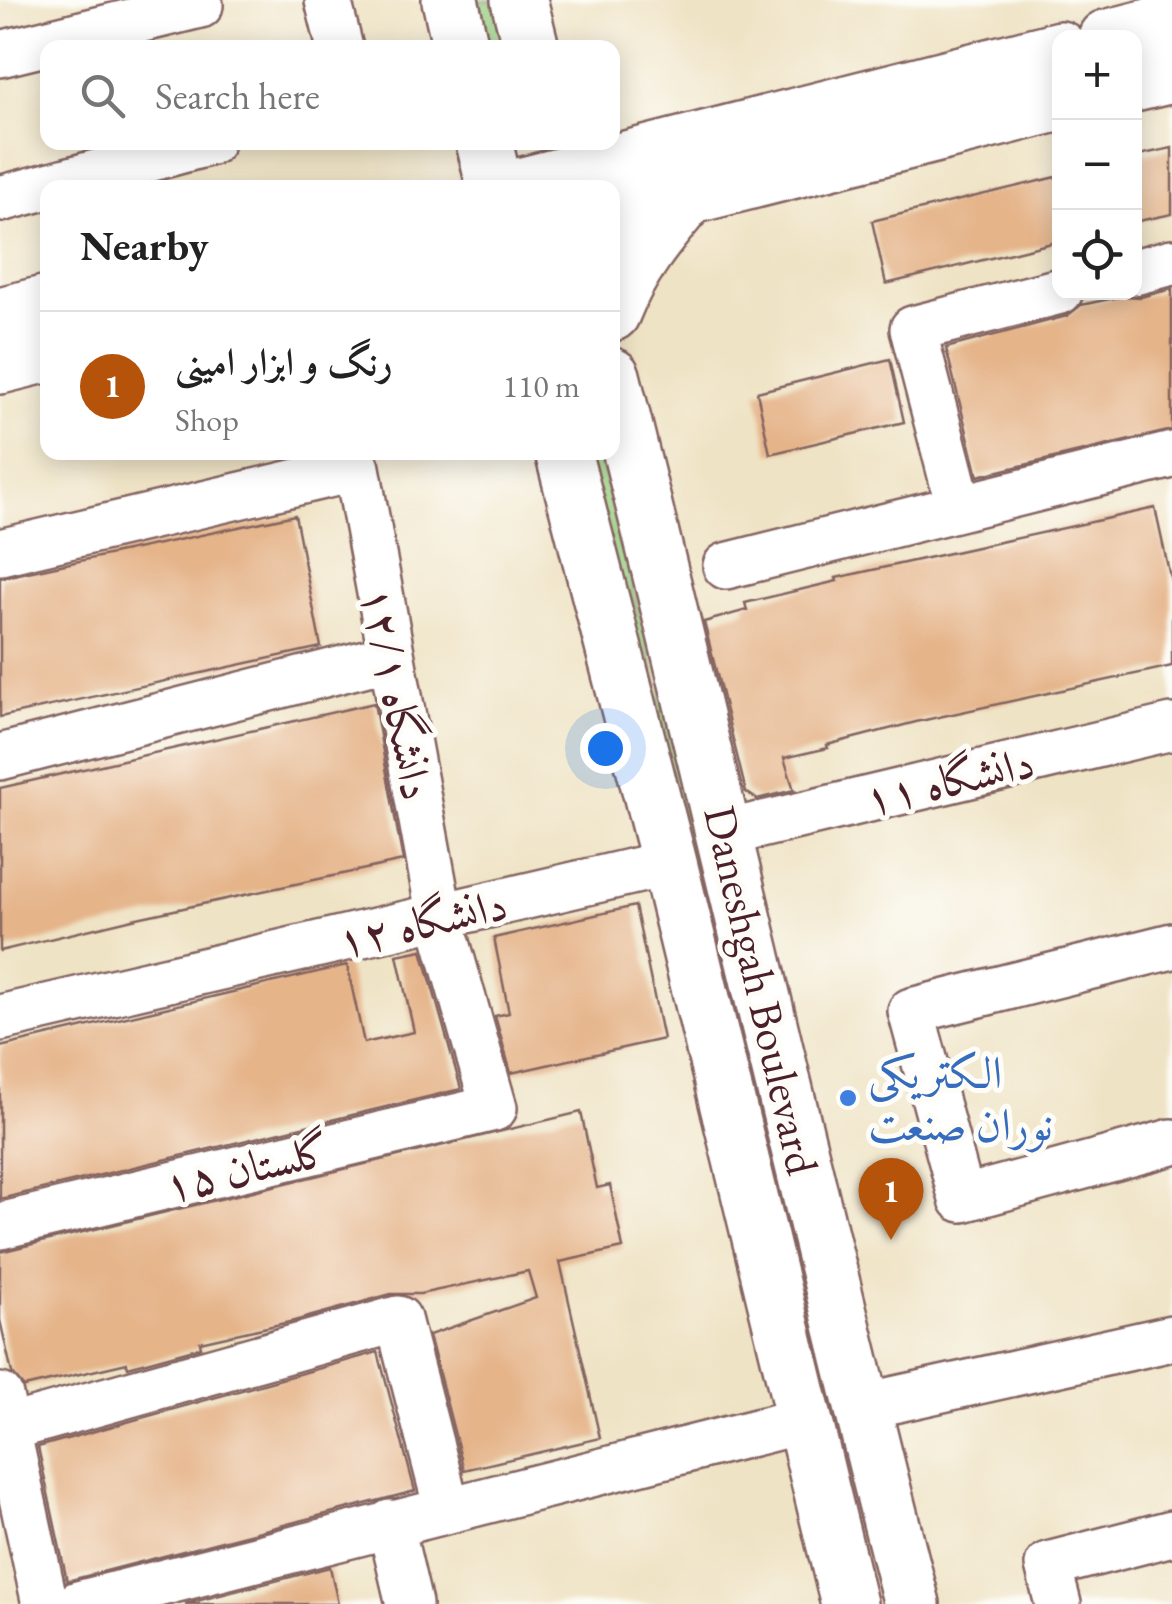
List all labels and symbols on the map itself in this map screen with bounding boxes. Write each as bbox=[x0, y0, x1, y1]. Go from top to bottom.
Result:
street label: دانشگاه ۱۲/۱ bbox=[349, 581, 447, 805]
your location bbox=[580, 723, 631, 774]
street label: دانشگاه ۱۱ bbox=[858, 732, 1040, 828]
street label: Daneshgah Boulevard bbox=[691, 800, 833, 1180]
street label: دانشگاه ۱۲ bbox=[331, 874, 513, 970]
place label: الکتریکی نوران صنعت bbox=[868, 1043, 1053, 1153]
marker: الکتریکی نوران صنعت bbox=[837, 1087, 859, 1109]
street label: گلستان ۱۵ bbox=[158, 1120, 336, 1214]
pin: 1 bbox=[858, 1158, 924, 1240]

